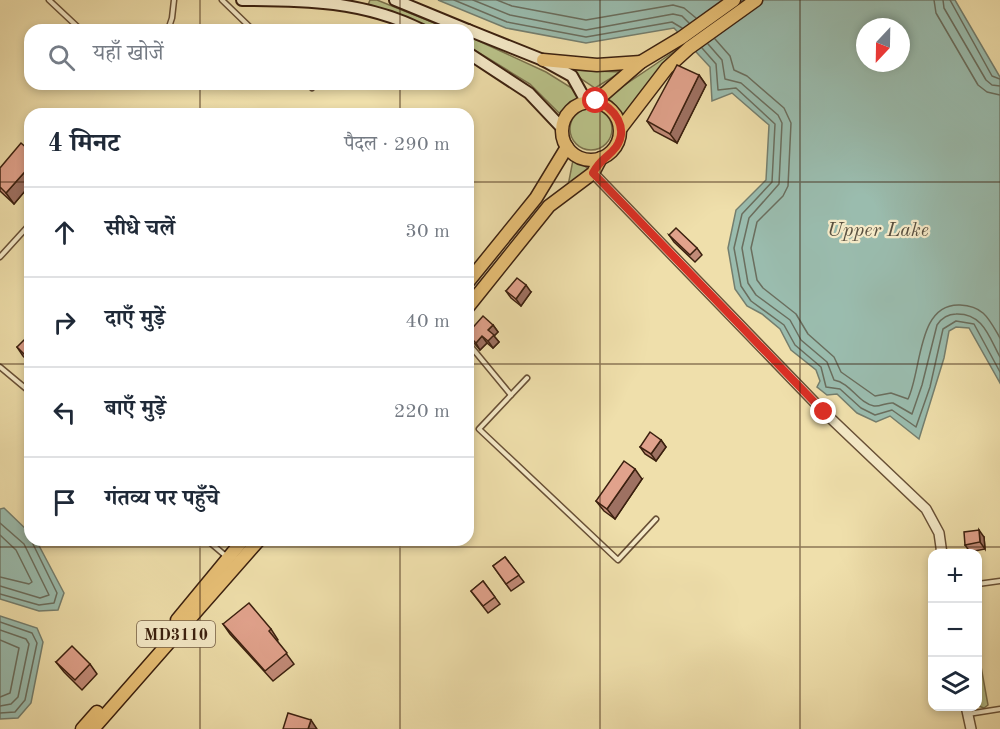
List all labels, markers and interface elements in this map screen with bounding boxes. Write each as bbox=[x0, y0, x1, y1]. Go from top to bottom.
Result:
north arrow bbox=[856, 18, 910, 72]
search box bbox=[24, 24, 474, 90]
icon: search bbox=[45, 41, 78, 74]
text: यहाँ खोजें bbox=[93, 43, 164, 65]
route start bbox=[582, 87, 608, 113]
text: 4 मिनट bbox=[48, 131, 120, 157]
text: पैदल · 290 m bbox=[344, 135, 450, 155]
icon: ahead bbox=[48, 216, 81, 249]
text: सीधे चलें bbox=[105, 218, 175, 240]
water label: Upper Lake bbox=[827, 221, 929, 241]
text: 30 m bbox=[405, 222, 450, 242]
icon: right bbox=[48, 306, 81, 339]
text: दाएँ मुड़ें bbox=[105, 308, 165, 330]
text: 40 m bbox=[405, 312, 450, 332]
icon: left bbox=[48, 396, 81, 429]
text: बाएँ मुड़ें bbox=[105, 398, 166, 420]
route end bbox=[810, 398, 836, 424]
text: 220 m bbox=[394, 402, 450, 422]
icon: arrive bbox=[48, 486, 81, 519]
text: गंतव्य पर पहुँचे bbox=[105, 488, 219, 510]
map controls bbox=[928, 549, 982, 711]
button: + bbox=[928, 549, 982, 603]
button: − bbox=[928, 603, 982, 657]
road number: MD3110 bbox=[137, 621, 215, 647]
button: layers bbox=[928, 657, 982, 711]

